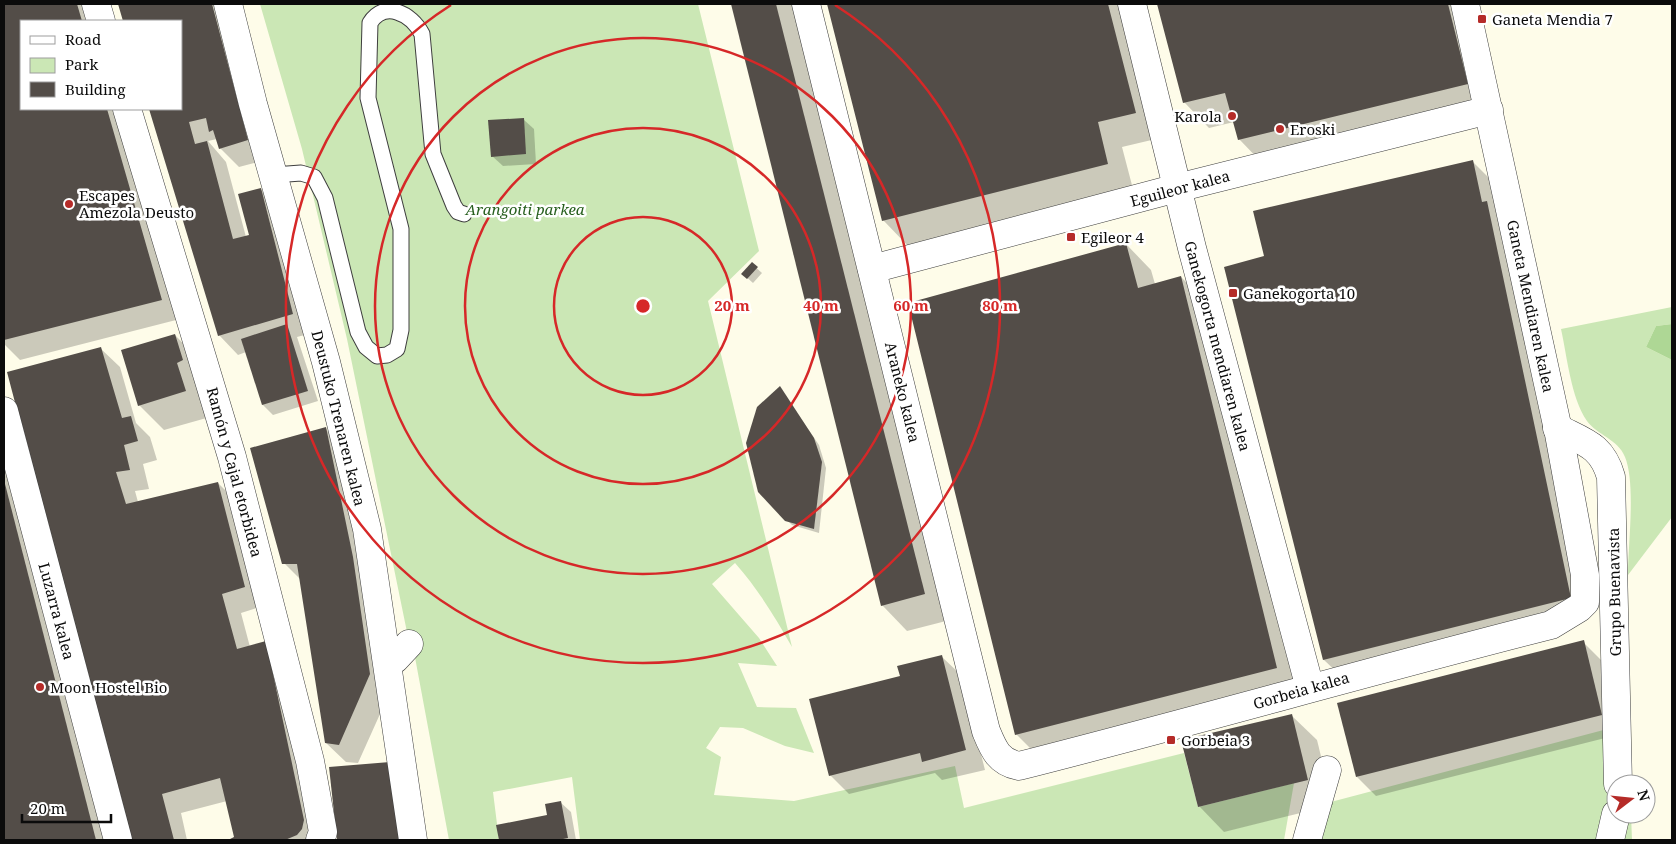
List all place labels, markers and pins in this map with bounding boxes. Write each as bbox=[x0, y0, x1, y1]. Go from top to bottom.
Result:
place label: Ganeta Mendia 7 bbox=[1492, 9, 1613, 29]
marker: Ganeta Mendia 7 bbox=[1476, 13, 1488, 25]
place label: Karola bbox=[1174, 106, 1222, 126]
marker: Karola bbox=[1226, 110, 1238, 122]
place label: Eroski bbox=[1290, 119, 1336, 139]
marker: Eroski bbox=[1274, 123, 1286, 135]
place label: Escapes Amezola Deusto bbox=[79, 185, 194, 222]
marker: Escapes Amezola Deusto bbox=[63, 198, 75, 210]
place label: Egileor 4 bbox=[1081, 227, 1145, 247]
marker: Egileor 4 bbox=[1065, 231, 1077, 243]
place label: Ganekogorta 10 bbox=[1243, 283, 1355, 303]
marker: Ganekogorta 10 bbox=[1227, 287, 1239, 299]
centre of rings bbox=[634, 297, 652, 315]
place label: Moon Hostel Bio bbox=[50, 677, 167, 697]
marker: Moon Hostel Bio bbox=[34, 681, 46, 693]
place label: Gorbeia 3 bbox=[1181, 730, 1250, 750]
marker: Gorbeia 3 bbox=[1165, 734, 1177, 746]

